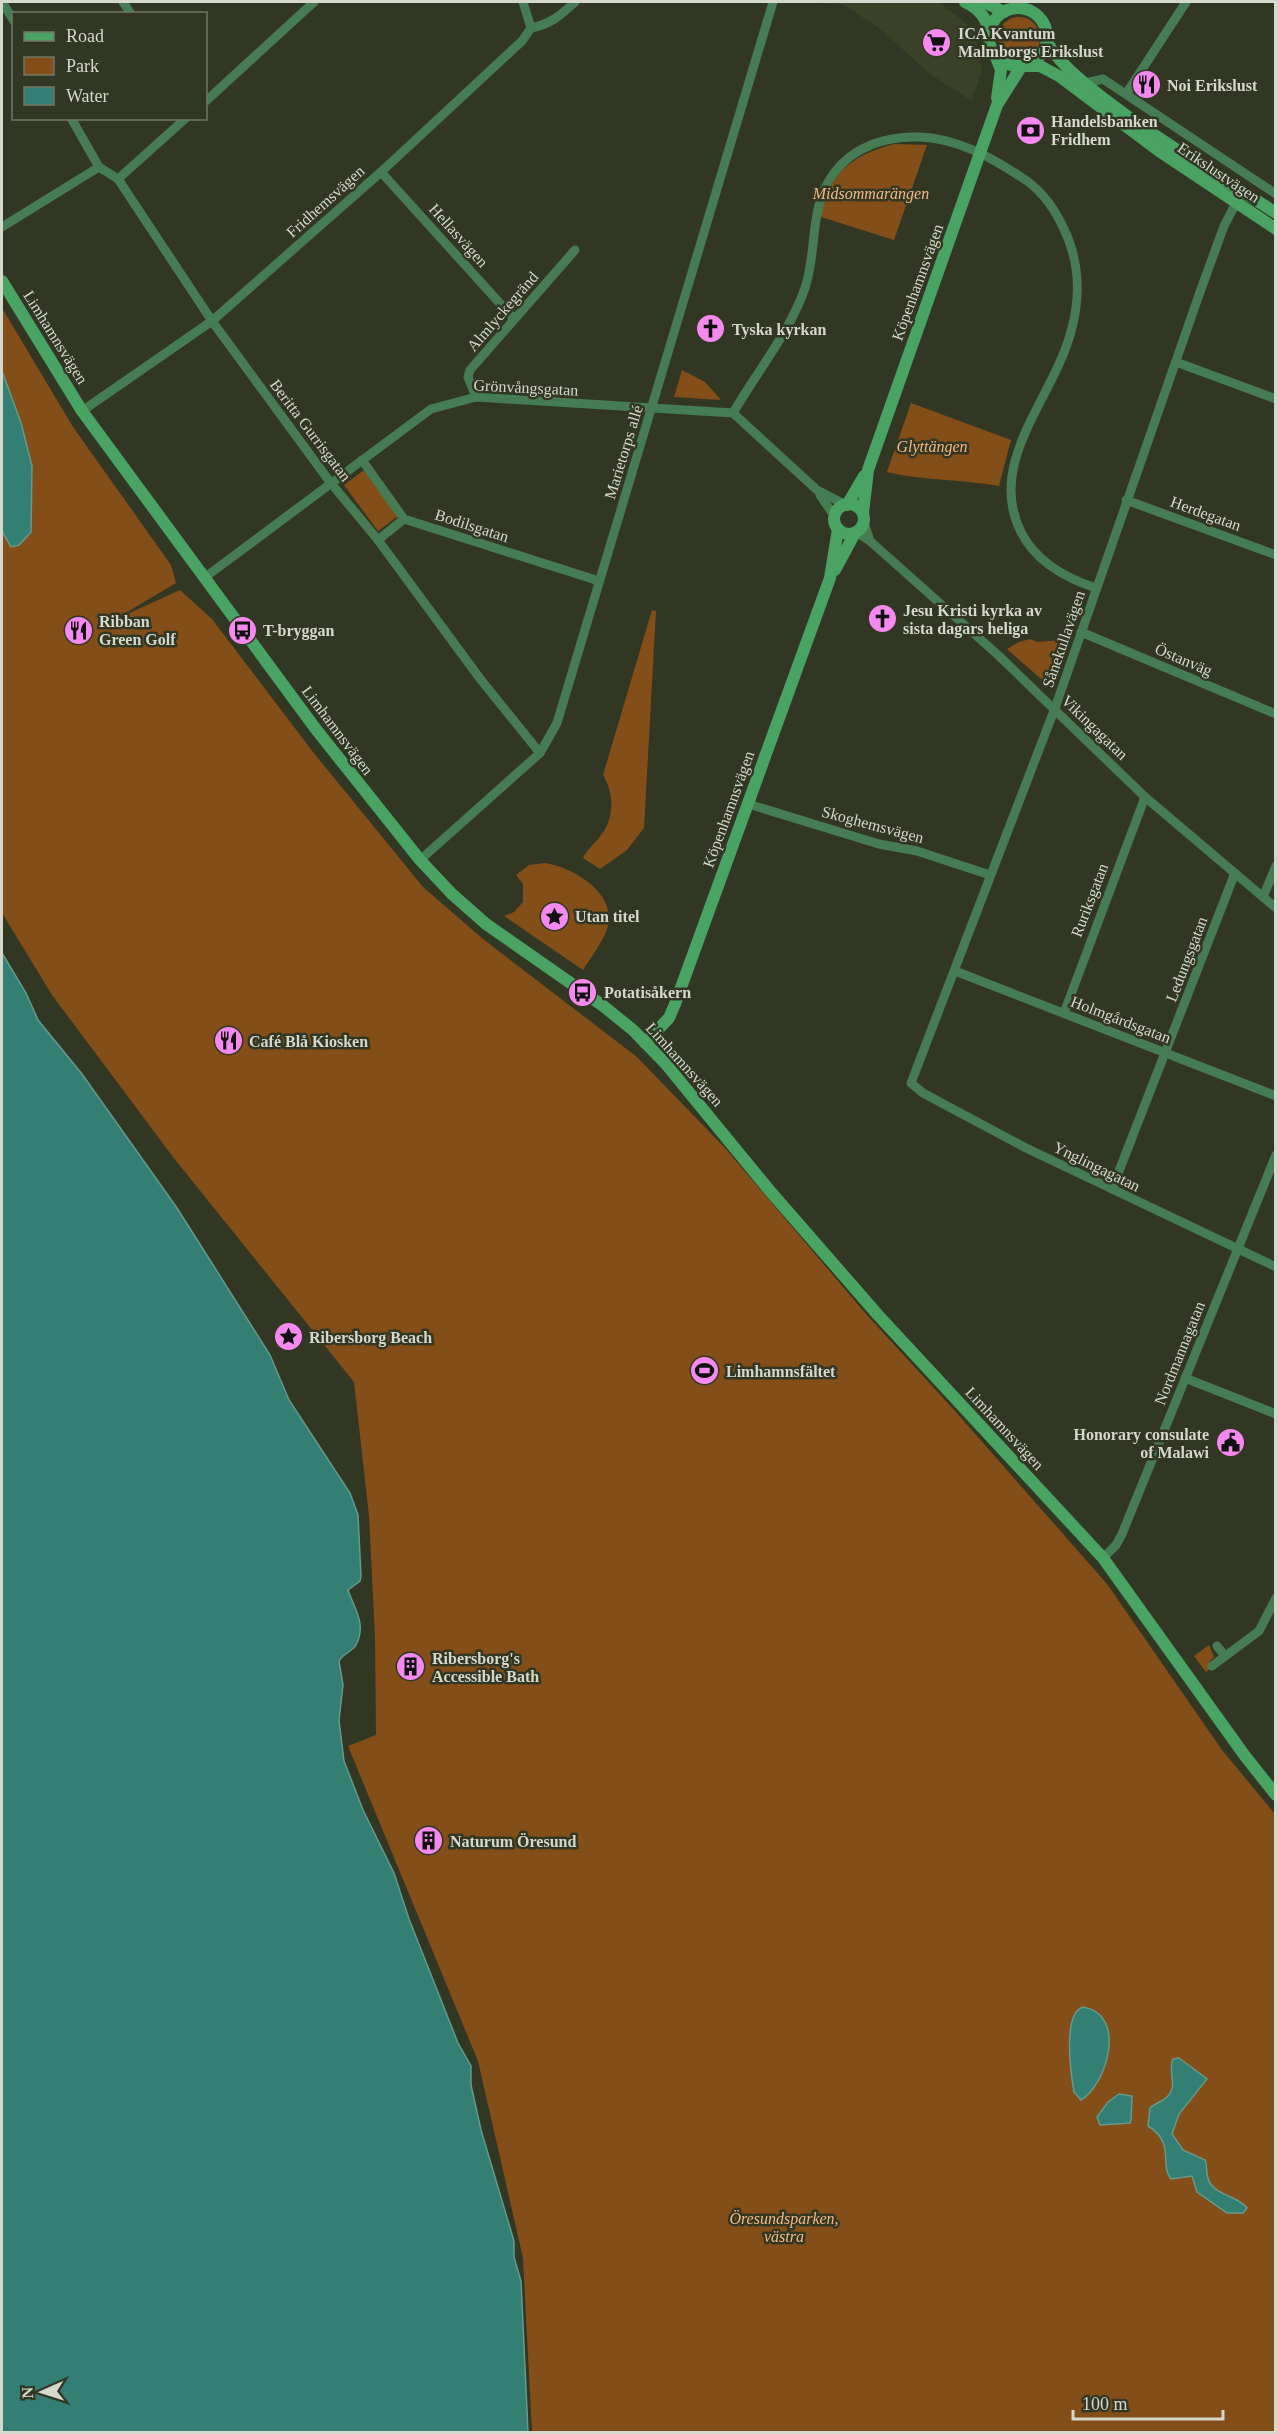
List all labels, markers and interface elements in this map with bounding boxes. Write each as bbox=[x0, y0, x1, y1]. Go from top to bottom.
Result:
legend bbox=[12, 12, 207, 120]
place label: ICA Kvantum Malmborgs Erikslust bbox=[958, 25, 1104, 61]
text: Road bbox=[66, 26, 104, 46]
supermarket icon: ICA Kvantum Malmborgs Erikslust bbox=[921, 26, 953, 58]
text: Park bbox=[66, 56, 99, 76]
restaurant icon: Noi Erikslust bbox=[1130, 69, 1162, 101]
place label: Noi Erikslust bbox=[1167, 77, 1258, 94]
text: Water bbox=[66, 86, 109, 106]
place label: Handelsbanken Fridhem bbox=[1051, 113, 1158, 148]
bank icon: Handelsbanken Fridhem bbox=[1014, 114, 1046, 146]
street label: Erikslustvägen bbox=[1174, 139, 1263, 207]
street label: Fridhemsvägen bbox=[283, 162, 368, 241]
park label: Midsommarängen bbox=[812, 185, 929, 203]
street label: Hellasvägen bbox=[425, 200, 491, 271]
street label: Köpenhamnsvägen bbox=[889, 222, 947, 343]
street label: Almlyckegränd bbox=[463, 268, 542, 355]
street label: Limhamnsvägen bbox=[19, 288, 91, 388]
church icon: Tyska kyrkan bbox=[695, 313, 727, 345]
place label: Tyska kyrkan bbox=[732, 321, 827, 339]
street label: Beritta Gurrisgatan bbox=[266, 376, 354, 485]
street label: Grönvångsgatan bbox=[473, 376, 579, 400]
street label: Marietorps allé bbox=[601, 403, 647, 501]
park label: Glyttängen bbox=[896, 438, 968, 456]
street label: Herdegatan bbox=[1168, 493, 1243, 535]
street label: Bodilsgatan bbox=[433, 506, 511, 546]
street label: Sånekullavägen bbox=[1039, 589, 1089, 690]
place label: Jesu Kristi kyrka av sista dagars heliga bbox=[903, 602, 1042, 638]
church icon: Jesu Kristi kyrka av sista dagars heliga bbox=[866, 603, 898, 635]
place label: Ribban Green Golf bbox=[99, 613, 176, 648]
restaurant icon: Ribban Green Golf bbox=[62, 614, 94, 646]
bus stop icon: T-bryggan bbox=[226, 614, 258, 646]
place label: T-bryggan bbox=[263, 622, 335, 640]
street label: Östanväg bbox=[1152, 640, 1215, 680]
street label: Limhamnsvägen bbox=[298, 683, 376, 779]
street label: Vikingagatan bbox=[1057, 692, 1131, 764]
street label: Köpenhamnsvägen bbox=[700, 749, 758, 870]
street label: Skoghemsvägen bbox=[820, 803, 926, 847]
street label: Ruriksgatan bbox=[1068, 861, 1112, 940]
place icon: Utan titel bbox=[538, 900, 570, 932]
place label: Utan titel bbox=[575, 908, 640, 925]
street label: Ledungsgatan bbox=[1162, 914, 1211, 1004]
bus stop icon: Potatisåkern bbox=[567, 976, 599, 1008]
place label: Potatisåkern bbox=[604, 984, 691, 1001]
street label: Holmgårdsgatan bbox=[1068, 993, 1173, 1047]
street label: Limhamnsvägen bbox=[642, 1019, 727, 1110]
restaurant icon: Café Blå Kiosken bbox=[212, 1025, 244, 1057]
place label: Café Blå Kiosken bbox=[249, 1033, 368, 1050]
street label: Ynglingagatan bbox=[1050, 1138, 1143, 1196]
street label: Nordmannagatan bbox=[1151, 1299, 1209, 1408]
place icon: Ribersborg Beach bbox=[272, 1321, 304, 1353]
place label: Ribersborg Beach bbox=[309, 1329, 432, 1347]
sports icon: Limhamnsfältet bbox=[689, 1355, 721, 1387]
place label: Limhamnsfältet bbox=[726, 1363, 836, 1380]
street label: Limhamnsvägen bbox=[961, 1384, 1047, 1474]
place label: Honorary consulate of Malawi bbox=[1073, 1426, 1210, 1461]
public building icon: Honorary consulate of Malawi bbox=[1214, 1427, 1246, 1459]
place label: Ribersborg's Accessible Bath bbox=[432, 1650, 539, 1685]
building icon: Ribersborg's Accessible Bath bbox=[395, 1651, 427, 1683]
building icon: Naturum Öresund bbox=[413, 1825, 445, 1857]
place label: Naturum Öresund bbox=[450, 1833, 576, 1850]
park label: Öresundsparken, västra bbox=[729, 2210, 839, 2245]
north arrow bbox=[12, 2362, 72, 2422]
scale bar bbox=[1073, 2383, 1223, 2421]
text: N bbox=[19, 2386, 36, 2399]
text: 100 m bbox=[1082, 2394, 1128, 2414]

